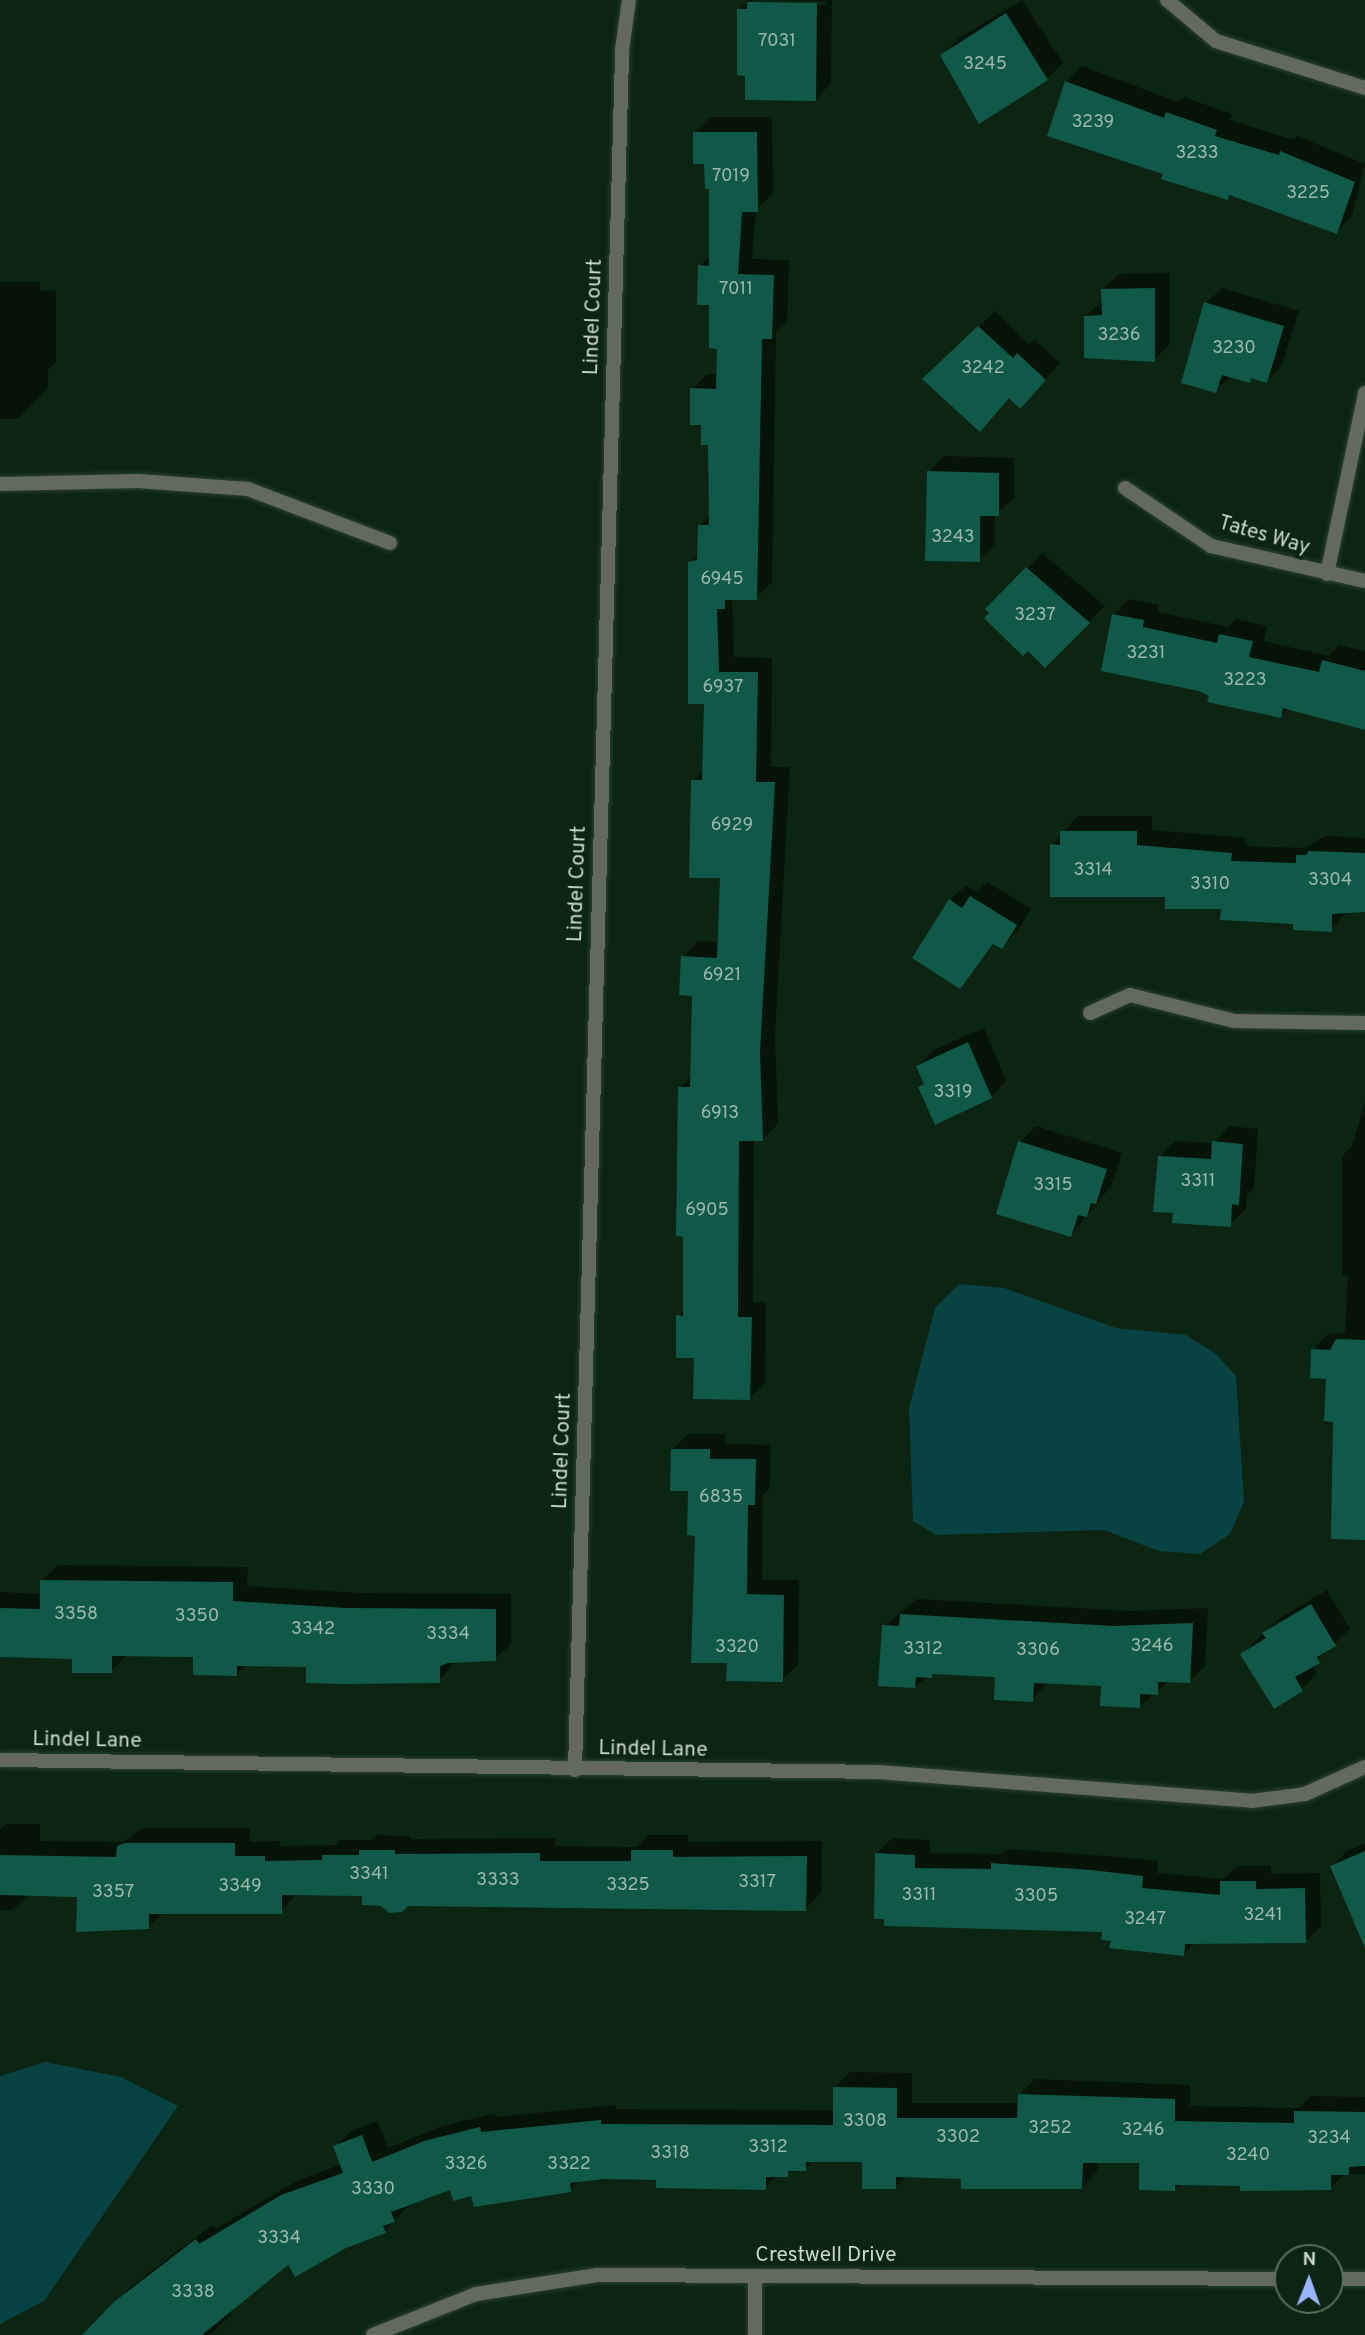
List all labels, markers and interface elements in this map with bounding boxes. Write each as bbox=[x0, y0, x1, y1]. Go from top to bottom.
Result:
house number: 7031 bbox=[758, 31, 796, 53]
house number: 3245 bbox=[963, 54, 1007, 76]
house number: 3239 bbox=[1072, 112, 1114, 134]
house number: 3233 bbox=[1175, 143, 1219, 165]
house number: 7019 bbox=[712, 166, 750, 188]
house number: 3225 bbox=[1286, 183, 1330, 205]
street label: Lindel Court bbox=[579, 258, 609, 376]
house number: 7011 bbox=[719, 279, 753, 301]
house number: 3236 bbox=[1097, 325, 1141, 347]
house number: 3230 bbox=[1212, 338, 1256, 360]
house number: 3242 bbox=[961, 358, 1005, 380]
street label: Tates Way bbox=[1215, 511, 1313, 561]
house number: 3243 bbox=[931, 527, 975, 549]
house number: 6945 bbox=[700, 569, 744, 591]
house number: 3237 bbox=[1014, 605, 1056, 627]
house number: 3231 bbox=[1126, 643, 1166, 665]
house number: 3223 bbox=[1223, 670, 1267, 692]
house number: 6937 bbox=[703, 677, 743, 699]
house number: 6929 bbox=[711, 815, 753, 837]
street label: Lindel Court bbox=[563, 825, 593, 943]
house number: 3314 bbox=[1073, 860, 1113, 882]
house number: 3304 bbox=[1308, 870, 1352, 892]
house number: 3310 bbox=[1190, 874, 1230, 896]
house number: 6921 bbox=[703, 965, 741, 987]
house number: 3319 bbox=[933, 1082, 973, 1104]
house number: 6913 bbox=[701, 1103, 739, 1125]
house number: 3311 bbox=[1180, 1171, 1216, 1193]
house number: 3315 bbox=[1033, 1175, 1073, 1197]
house number: 6905 bbox=[685, 1200, 729, 1222]
street label: Lindel Court bbox=[548, 1392, 578, 1510]
house number: 6835 bbox=[699, 1487, 743, 1509]
house number: 3358 bbox=[54, 1604, 98, 1626]
house number: 3350 bbox=[175, 1606, 219, 1628]
house number: 3342 bbox=[291, 1619, 335, 1641]
house number: 3334 bbox=[426, 1624, 470, 1646]
house number: 3246 bbox=[1130, 1636, 1174, 1658]
house number: 3320 bbox=[715, 1637, 759, 1659]
house number: 3312 bbox=[903, 1639, 943, 1661]
house number: 3306 bbox=[1016, 1640, 1060, 1662]
street label: Lindel Lane bbox=[32, 1727, 142, 1755]
street label: Lindel Lane bbox=[598, 1736, 708, 1764]
house number: 3341 bbox=[349, 1864, 389, 1886]
house number: 3333 bbox=[476, 1870, 520, 1892]
house number: 3317 bbox=[738, 1872, 776, 1894]
house number: 3325 bbox=[606, 1875, 650, 1897]
house number: 3349 bbox=[218, 1876, 262, 1898]
house number: 3357 bbox=[92, 1882, 134, 1904]
house number: 3311 bbox=[901, 1885, 937, 1907]
house number: 3305 bbox=[1014, 1886, 1058, 1908]
house number: 3241 bbox=[1243, 1905, 1283, 1927]
house number: 3247 bbox=[1124, 1909, 1166, 1931]
house number: 3308 bbox=[843, 2111, 887, 2133]
house number: 3252 bbox=[1028, 2118, 1072, 2140]
house number: 3246 bbox=[1121, 2120, 1165, 2142]
house number: 3302 bbox=[936, 2127, 980, 2149]
house number: 3234 bbox=[1307, 2128, 1351, 2150]
house number: 3312 bbox=[748, 2137, 788, 2159]
house number: 3318 bbox=[650, 2143, 690, 2165]
house number: 3240 bbox=[1226, 2145, 1270, 2167]
house number: 3326 bbox=[444, 2154, 488, 2176]
house number: 3322 bbox=[547, 2154, 591, 2176]
house number: 3330 bbox=[351, 2179, 395, 2201]
house number: 3334 bbox=[257, 2228, 301, 2250]
street label: Crestwell Drive bbox=[755, 2243, 897, 2269]
north arrow bbox=[1274, 2244, 1344, 2314]
text: N bbox=[1302, 2248, 1316, 2272]
house number: 3338 bbox=[171, 2282, 215, 2304]

